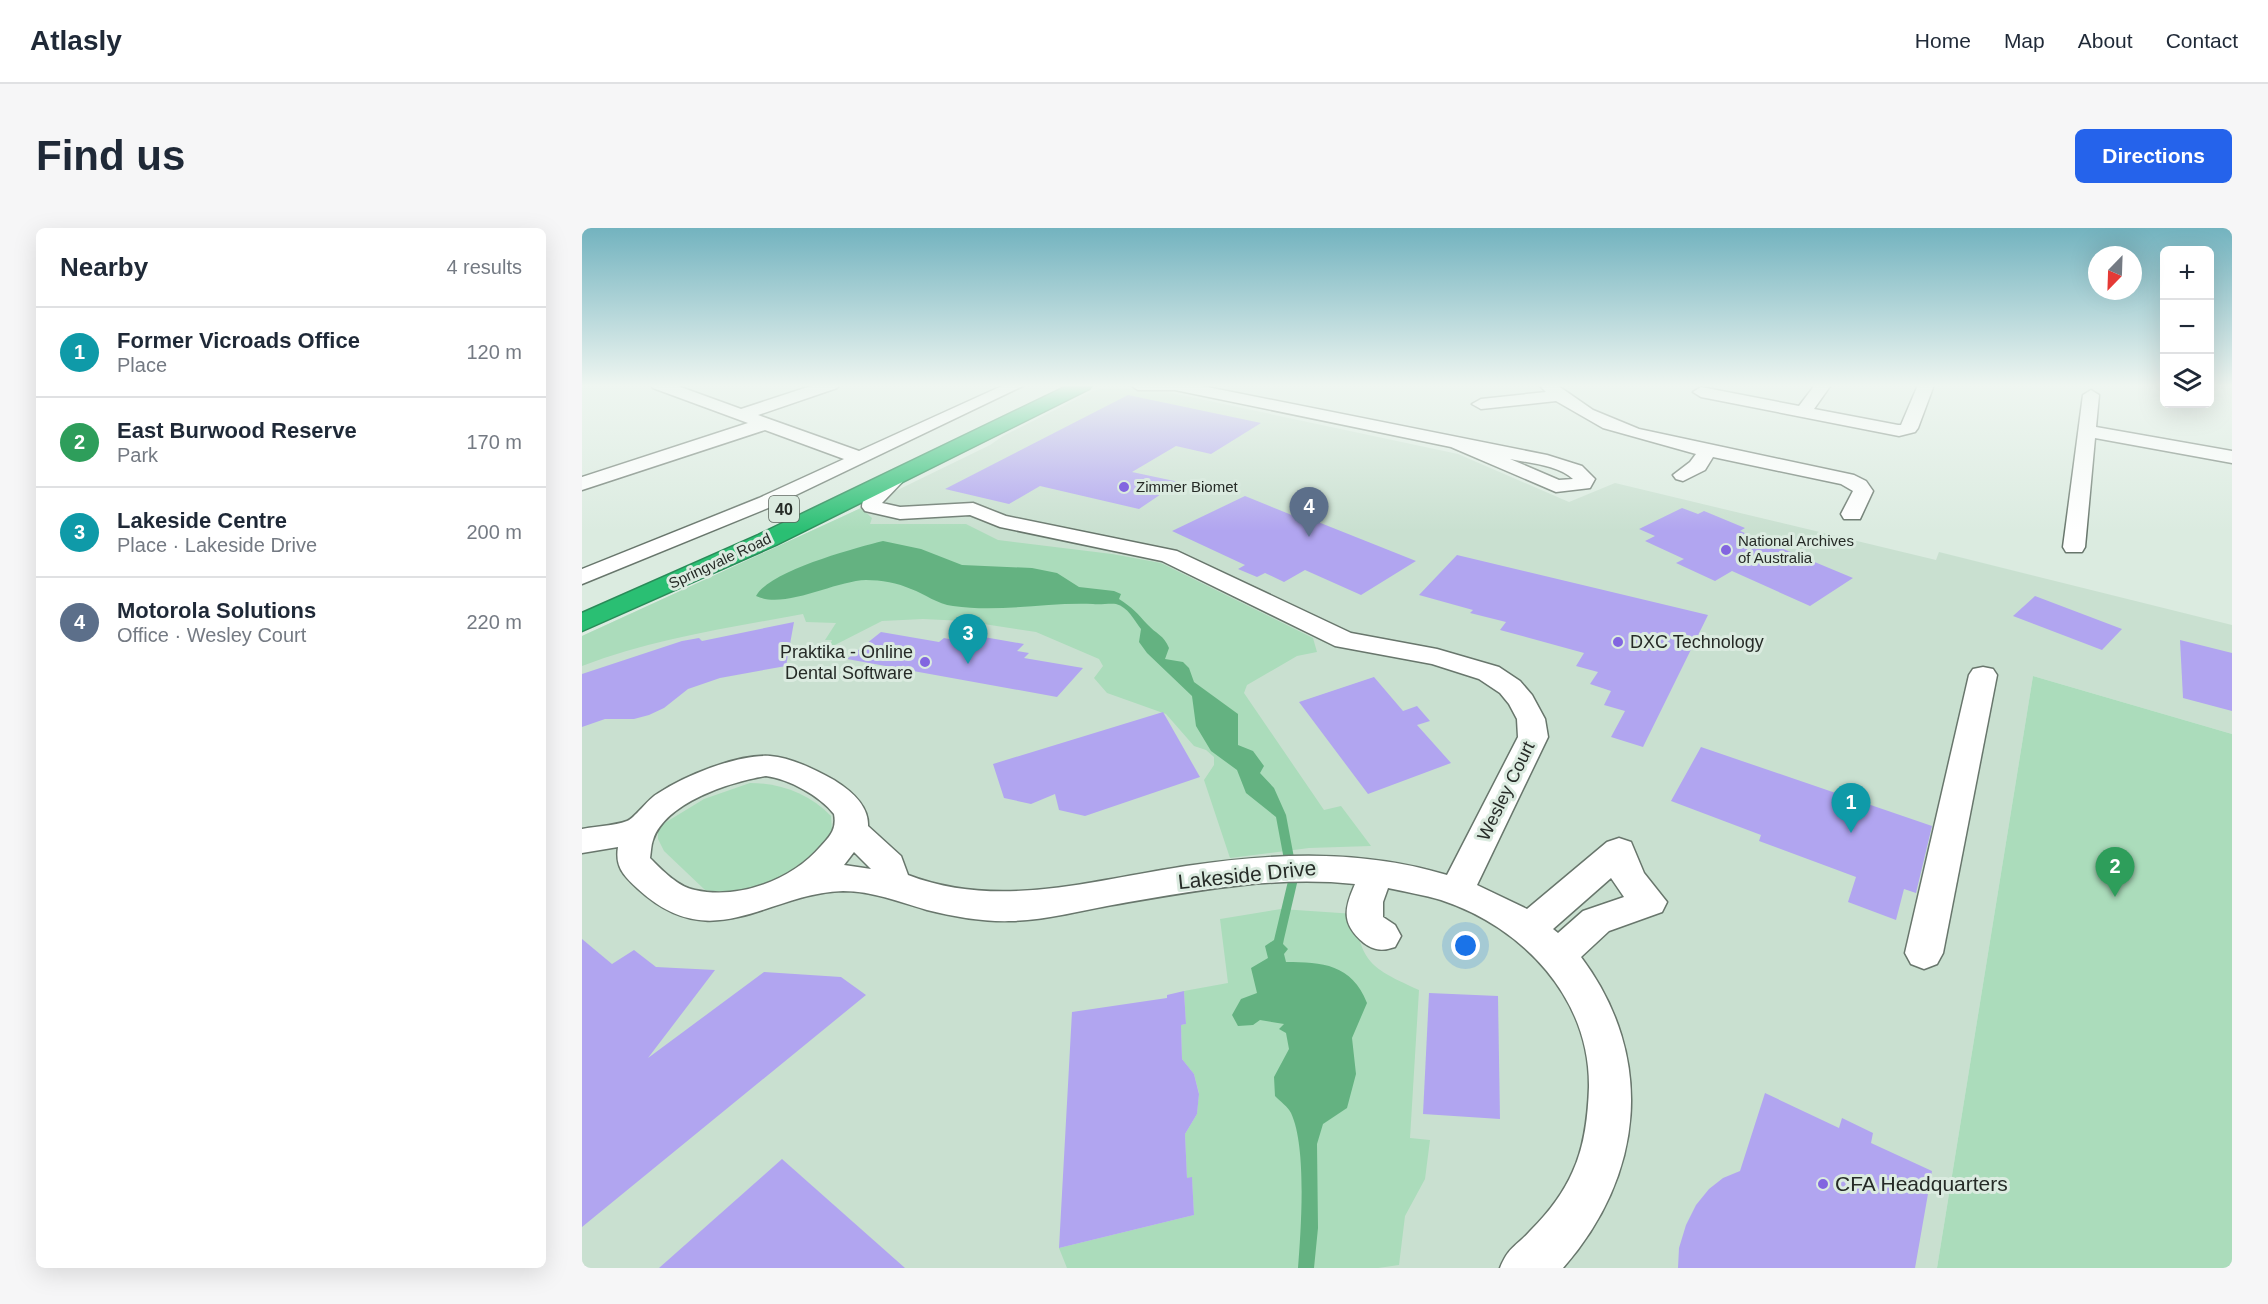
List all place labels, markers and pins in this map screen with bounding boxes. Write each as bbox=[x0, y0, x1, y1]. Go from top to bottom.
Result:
place label: Zimmer Biomet bbox=[1136, 478, 1239, 495]
marker: Zimmer Biomet bbox=[1117, 480, 1131, 494]
pin: 4 bbox=[1290, 488, 1328, 537]
place label: National Archives of Australia bbox=[1738, 532, 1854, 566]
marker: National Archives of Australia bbox=[1719, 543, 1733, 557]
pin: 3 bbox=[948, 614, 988, 664]
place label: DXC Technology bbox=[1630, 632, 1764, 652]
marker: DXC Technology bbox=[1611, 635, 1625, 649]
place label: Praktika - Online Dental Software bbox=[780, 642, 913, 683]
marker: Praktika - Online Dental Software bbox=[918, 655, 932, 669]
pin: 1 bbox=[1832, 784, 1870, 833]
pin: 2 bbox=[2096, 848, 2134, 897]
place label: CFA Headquarters bbox=[1835, 1172, 2008, 1195]
marker: CFA Headquarters bbox=[1816, 1177, 1830, 1191]

